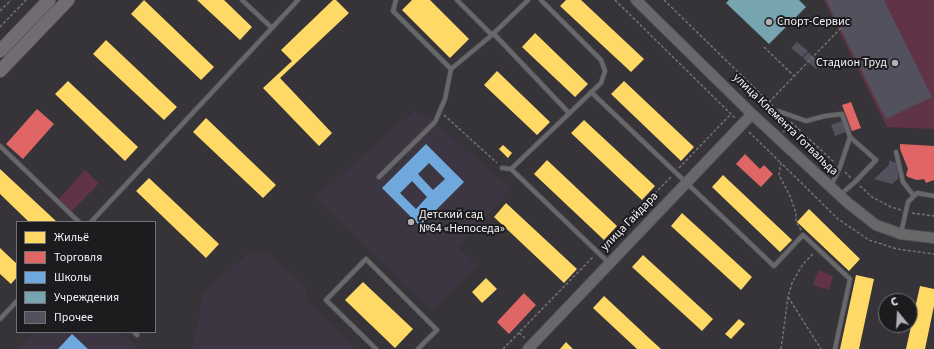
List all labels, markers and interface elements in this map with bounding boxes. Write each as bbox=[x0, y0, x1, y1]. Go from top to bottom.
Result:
place label: Спорт-Сервис bbox=[777, 15, 850, 29]
marker: Спорт-Сервис bbox=[764, 17, 774, 27]
place label: Стадион Труд bbox=[816, 56, 887, 70]
marker: Стадион Труд bbox=[890, 58, 900, 68]
street label: улица Клемента Готвальда bbox=[729, 71, 841, 179]
street label: улица Гайдара bbox=[598, 189, 662, 255]
place label: Детский сад №64 «Непоседа» bbox=[419, 208, 505, 236]
marker: Детский сад №64 «Непоседа» bbox=[406, 217, 416, 227]
legend bbox=[16, 221, 156, 333]
text: Жильё bbox=[54, 229, 89, 246]
text: Торговля bbox=[54, 249, 102, 266]
text: Школы bbox=[54, 269, 91, 286]
text: Учреждения bbox=[54, 289, 119, 306]
north arrow bbox=[878, 293, 918, 333]
text: С bbox=[889, 294, 900, 310]
text: Прочее bbox=[54, 309, 93, 326]

